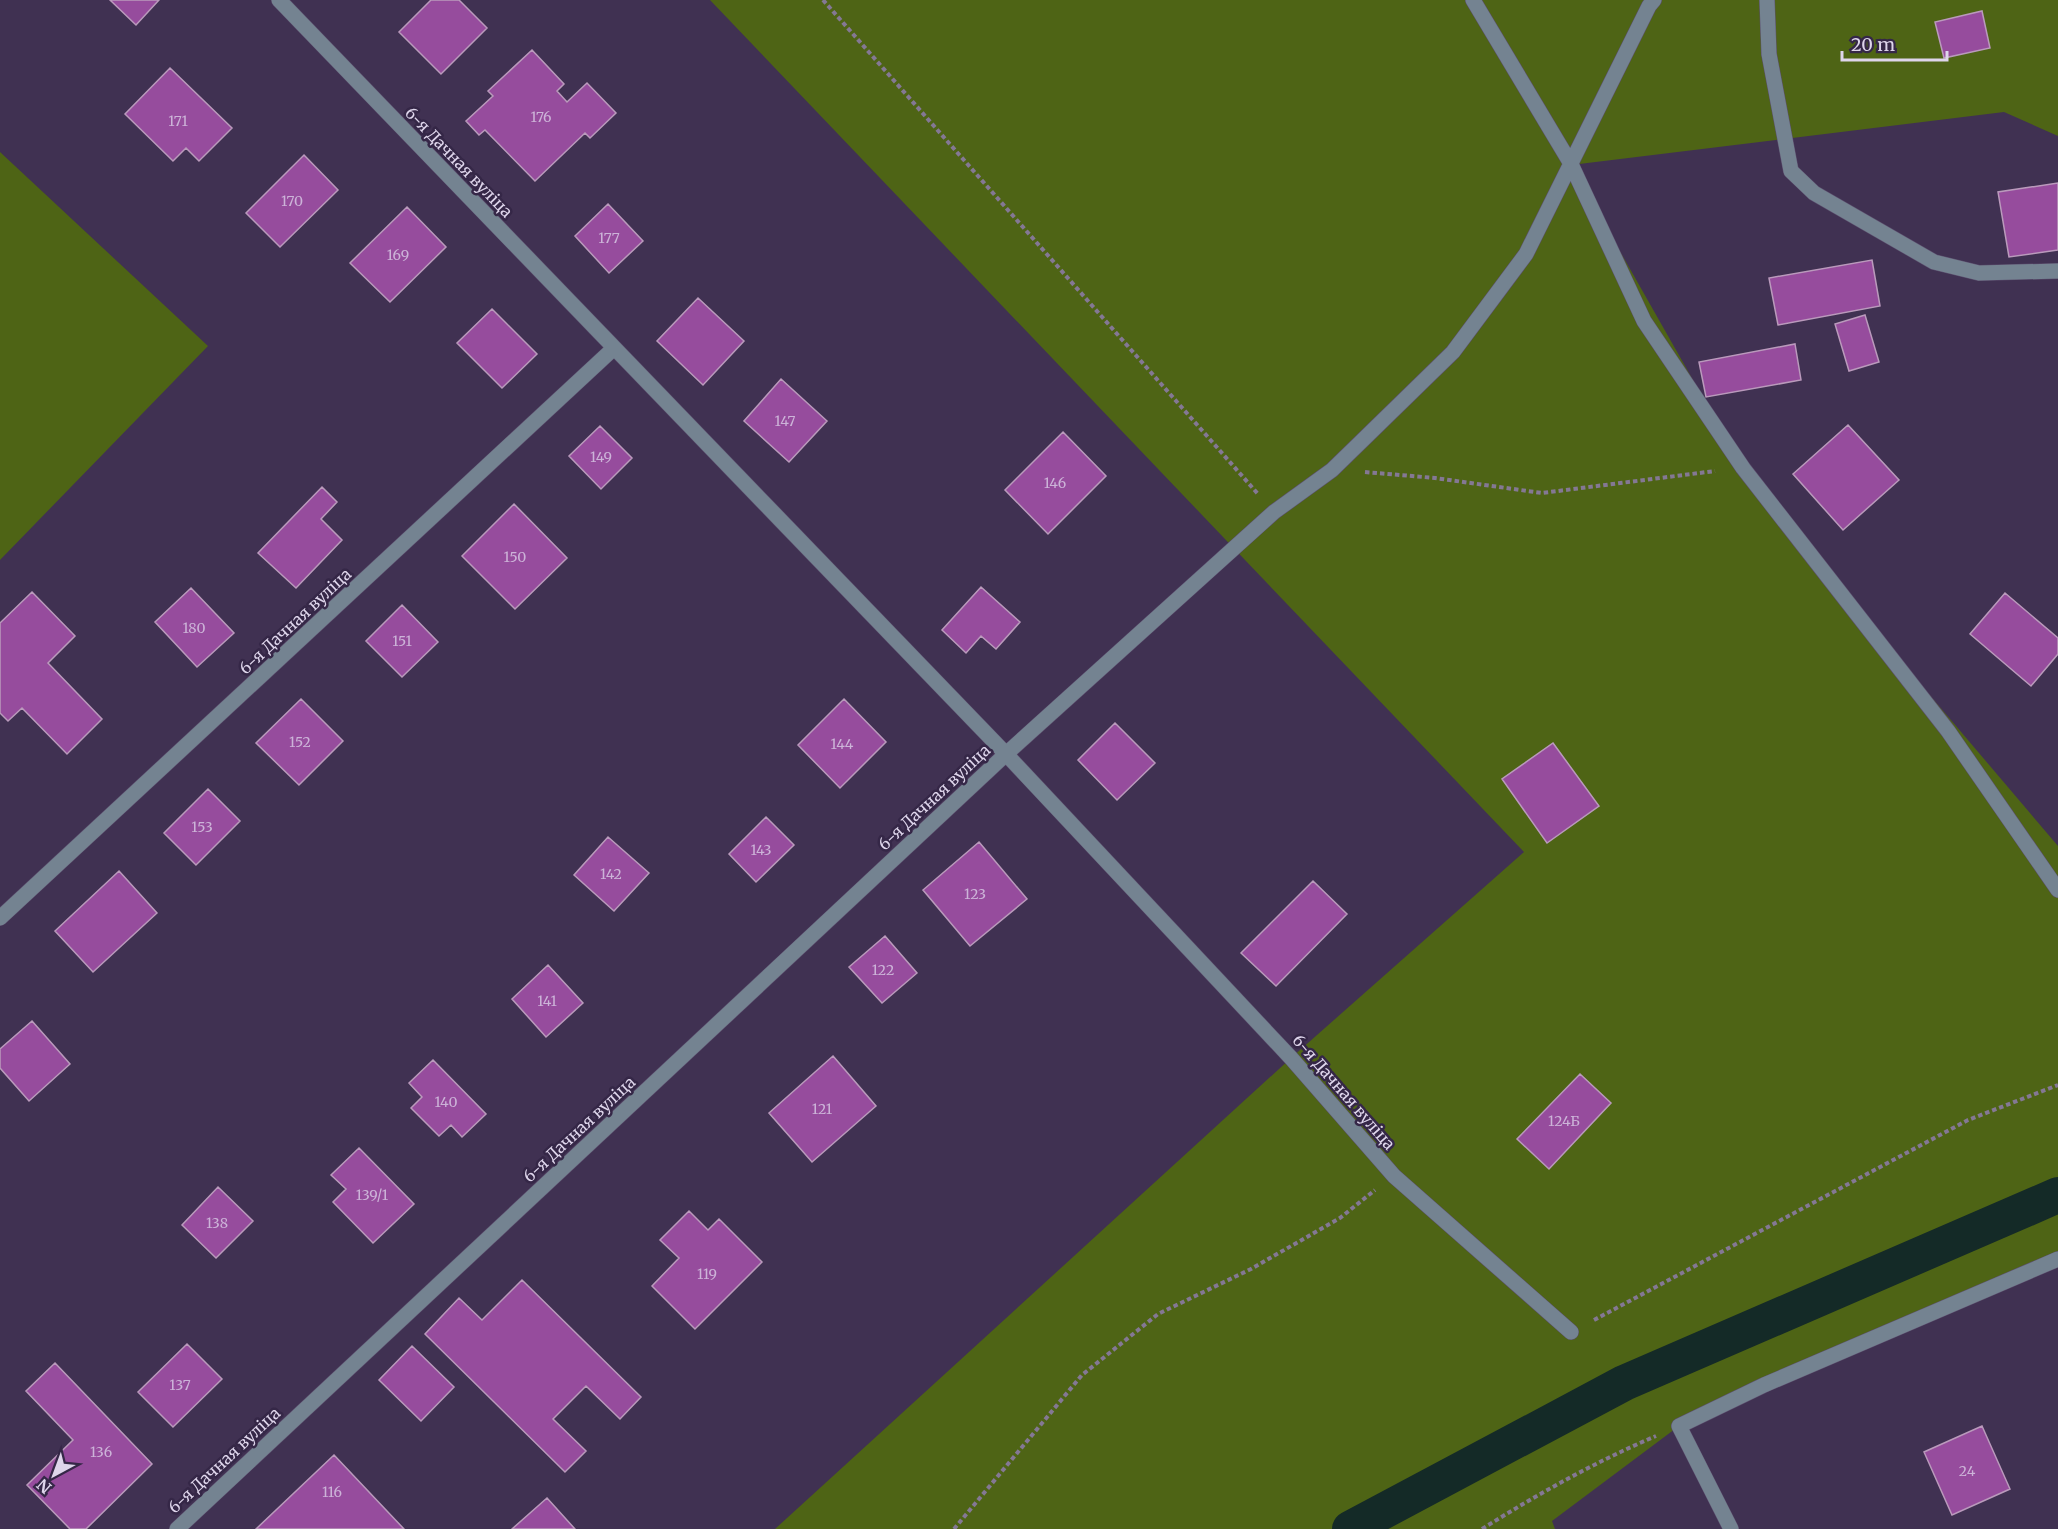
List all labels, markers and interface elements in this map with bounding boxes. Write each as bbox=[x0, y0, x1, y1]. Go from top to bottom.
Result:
scale bar bbox=[1842, 24, 1947, 62]
text: 20 m bbox=[1851, 33, 1895, 56]
street label: 6-я Дачная вуліца bbox=[401, 103, 517, 222]
house number: 176 bbox=[530, 108, 552, 126]
house number: 171 bbox=[168, 112, 188, 130]
house number: 170 bbox=[281, 192, 303, 210]
house number: 177 bbox=[598, 229, 620, 247]
house number: 169 bbox=[387, 246, 409, 264]
house number: 147 bbox=[775, 412, 795, 430]
house number: 149 bbox=[590, 448, 612, 466]
house number: 146 bbox=[1044, 474, 1066, 492]
house number: 150 bbox=[504, 548, 526, 566]
street label: 6-я Дачная вуліца bbox=[235, 564, 356, 678]
house number: 180 bbox=[182, 619, 206, 637]
house number: 151 bbox=[392, 632, 412, 650]
house number: 152 bbox=[289, 733, 311, 751]
house number: 144 bbox=[831, 735, 854, 753]
street label: 6-я Дачная вуліца bbox=[874, 740, 995, 854]
house number: 153 bbox=[191, 818, 213, 836]
house number: 143 bbox=[751, 841, 771, 859]
house number: 142 bbox=[600, 865, 622, 883]
house number: 123 bbox=[964, 885, 986, 903]
house number: 122 bbox=[872, 961, 894, 979]
house number: 141 bbox=[537, 992, 557, 1010]
street label: 6-я Дачная вуліца bbox=[1289, 1030, 1400, 1154]
street label: 6-я Дачная вуліца bbox=[519, 1072, 640, 1186]
house number: 140 bbox=[434, 1093, 458, 1111]
house number: 121 bbox=[812, 1100, 832, 1118]
house number: 124Б bbox=[1548, 1112, 1580, 1130]
house number: 139/1 bbox=[356, 1186, 388, 1204]
house number: 138 bbox=[206, 1214, 228, 1232]
house number: 119 bbox=[697, 1265, 717, 1283]
house number: 137 bbox=[169, 1376, 191, 1394]
street label: 6-я Дачная вуліца bbox=[164, 1403, 285, 1517]
house number: 136 bbox=[90, 1443, 112, 1461]
north arrow bbox=[24, 1445, 84, 1505]
house number: 24 bbox=[1959, 1462, 1976, 1480]
text: N bbox=[33, 1474, 55, 1498]
house number: 116 bbox=[322, 1483, 342, 1501]

